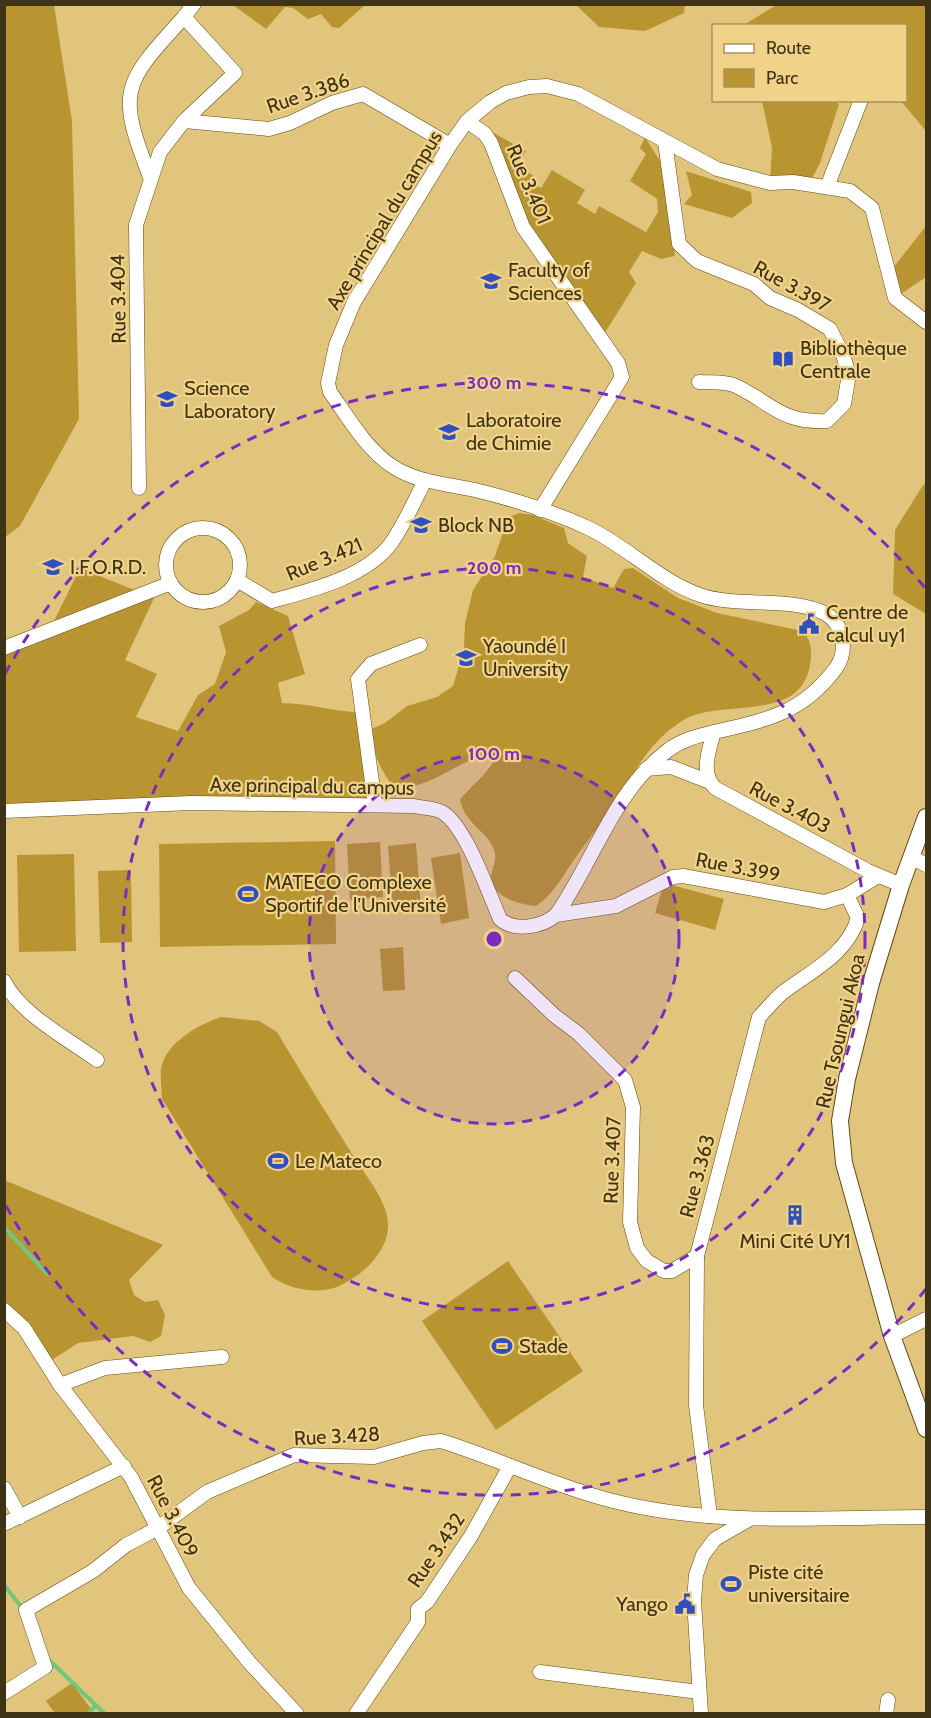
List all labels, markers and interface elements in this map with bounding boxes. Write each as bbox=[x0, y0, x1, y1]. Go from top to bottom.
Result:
legend bbox=[712, 24, 907, 102]
text: Route bbox=[766, 37, 811, 59]
text: Parc bbox=[766, 67, 798, 89]
street label: Rue 3.386 bbox=[263, 68, 353, 118]
street label: Axe principal du campus bbox=[321, 126, 447, 314]
street label: Rue 3.401 bbox=[502, 141, 556, 227]
street label: Rue 3.404 bbox=[105, 254, 131, 344]
street label: Rue 3.397 bbox=[749, 255, 835, 317]
place label: Faculty of Sciences bbox=[508, 258, 590, 305]
school or university icon: Faculty of Sciences bbox=[479, 269, 503, 293]
place label: Bibliothèque Centrale bbox=[800, 336, 907, 383]
library icon: Bibliothèque Centrale bbox=[771, 347, 795, 371]
text: 300 m bbox=[467, 372, 521, 394]
place label: Science Laboratory bbox=[184, 376, 275, 423]
school or university icon: Science Laboratory bbox=[155, 387, 179, 411]
place label: Laboratoire de Chimie bbox=[466, 408, 562, 455]
school or university icon: Laboratoire de Chimie bbox=[437, 420, 461, 444]
school or university icon: Block NB bbox=[409, 513, 433, 537]
place label: Block NB bbox=[438, 513, 514, 537]
street label: Rue 3.421 bbox=[282, 532, 366, 586]
school or university icon: I.F.O.R.D. bbox=[41, 555, 65, 579]
place label: I.F.O.R.D. bbox=[70, 555, 146, 579]
text: 200 m bbox=[467, 557, 521, 579]
place label: Centre de calcul uy1 bbox=[826, 600, 908, 647]
public building icon: Centre de calcul uy1 bbox=[797, 612, 821, 636]
place label: Yaoundé I University bbox=[482, 634, 568, 681]
school or university icon: Yaoundé I University bbox=[454, 646, 478, 670]
text: 100 m bbox=[468, 743, 520, 765]
street label: Axe principal du campus bbox=[210, 772, 414, 800]
street label: Rue 3.403 bbox=[745, 776, 835, 838]
street label: Rue 3.399 bbox=[694, 847, 782, 887]
place label: MATECO Complexe Sportif de l'Université bbox=[265, 870, 446, 917]
sports icon: MATECO Complexe Sportif de l'Université bbox=[236, 882, 260, 906]
centre of rings bbox=[484, 929, 504, 949]
street label: Rue Tsoungui Akoa bbox=[811, 951, 870, 1111]
street label: Rue 3.407 bbox=[598, 1116, 626, 1204]
street label: Rue 3.363 bbox=[674, 1132, 720, 1220]
sports icon: Le Mateco bbox=[266, 1149, 290, 1173]
place label: Le Mateco bbox=[295, 1149, 382, 1173]
building icon: Mini Cité UY1 bbox=[783, 1203, 807, 1227]
place label: Mini Cité UY1 bbox=[739, 1229, 851, 1253]
sports icon: Stade bbox=[490, 1334, 514, 1358]
place label: Stade bbox=[519, 1334, 568, 1358]
street label: Rue 3.428 bbox=[293, 1422, 381, 1450]
street label: Rue 3.409 bbox=[142, 1471, 204, 1561]
street label: Rue 3.432 bbox=[402, 1508, 470, 1592]
place label: Piste cité universitaire bbox=[748, 1560, 850, 1607]
sports icon: Piste cité universitaire bbox=[719, 1572, 743, 1596]
place label: Yango bbox=[615, 1592, 668, 1616]
public building icon: Yango bbox=[673, 1592, 697, 1616]

